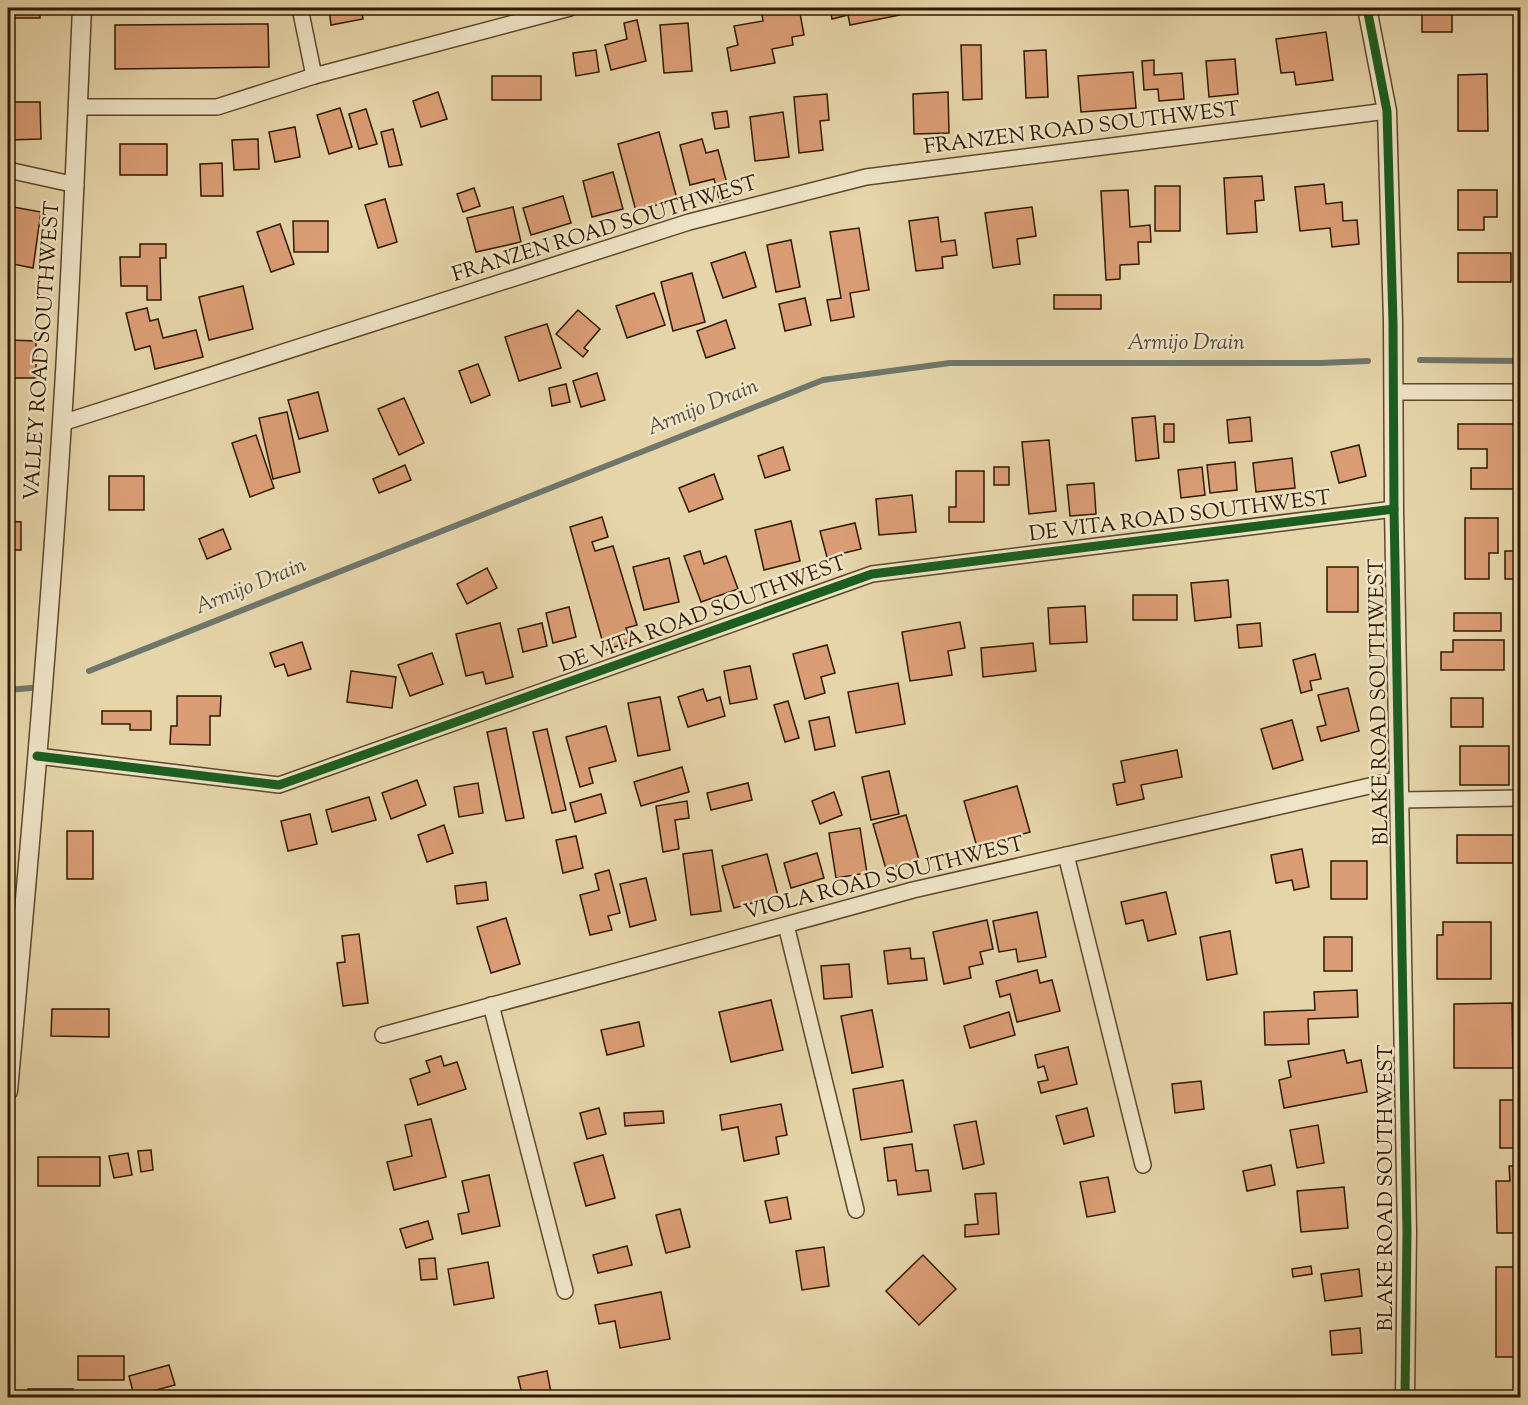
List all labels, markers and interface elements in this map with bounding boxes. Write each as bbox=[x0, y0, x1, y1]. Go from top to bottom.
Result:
street label: FRANZEN ROAD SOUTHWEST bbox=[922, 95, 1242, 163]
street label: FRANZEN ROAD SOUTHWEST bbox=[449, 169, 762, 291]
street label: VALLEY ROAD SOUTHWEST bbox=[18, 200, 68, 502]
water label: Armijo Drain bbox=[1127, 328, 1245, 360]
water label: Armijo Drain bbox=[642, 371, 764, 445]
street label: DE VITA ROAD SOUTHWEST bbox=[1027, 484, 1333, 550]
street label: DE VITA ROAD SOUTHWEST bbox=[555, 549, 851, 681]
water label: Armijo Drain bbox=[190, 550, 312, 624]
street label: BLAKE ROAD SOUTHWEST bbox=[1362, 558, 1398, 846]
street label: VIOLA ROAD SOUTHWEST bbox=[741, 830, 1027, 928]
street label: BLAKE ROAD SOUTHWEST bbox=[1372, 1044, 1402, 1332]

